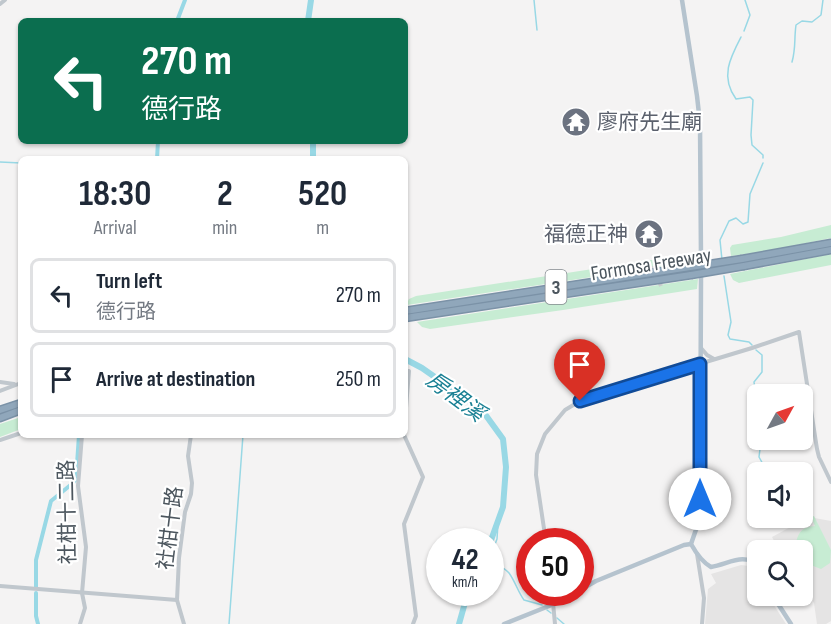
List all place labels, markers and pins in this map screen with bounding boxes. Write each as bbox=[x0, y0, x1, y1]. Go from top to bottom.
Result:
temple icon: 廖府先生廟 bbox=[560, 106, 592, 138]
place label: 廖府先生廟 bbox=[597, 110, 702, 135]
temple icon: 福德正神 bbox=[633, 218, 665, 250]
place label: 福德正神 bbox=[544, 222, 628, 247]
pin bbox=[554, 339, 605, 401]

